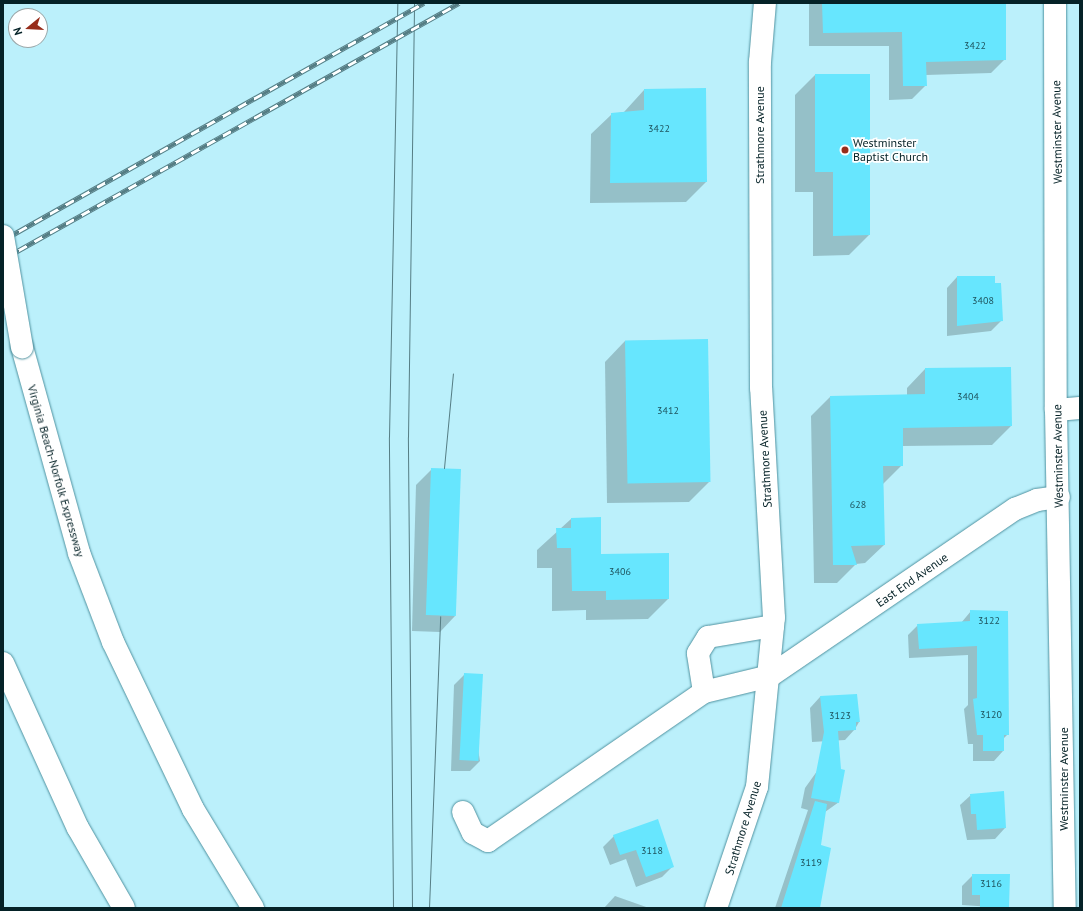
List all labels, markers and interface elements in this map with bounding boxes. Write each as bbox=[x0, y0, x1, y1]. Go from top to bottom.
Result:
north arrow bbox=[8, 8, 48, 48]
text: N bbox=[10, 26, 25, 37]
house number: 3422 bbox=[964, 40, 986, 52]
street label: Westminster Avenue bbox=[1049, 80, 1065, 184]
street label: Strathmore Avenue bbox=[753, 86, 767, 184]
house number: 3422 bbox=[648, 123, 670, 135]
place label: Westminster Baptist Church bbox=[853, 136, 928, 164]
marker: Westminster Baptist Church bbox=[840, 145, 850, 155]
house number: 3408 bbox=[972, 295, 994, 307]
street label: Virginia Beach-Norfolk Expressway bbox=[24, 383, 88, 559]
house number: 3404 bbox=[957, 391, 979, 403]
street label: Westminster Avenue bbox=[1050, 404, 1066, 508]
house number: 3412 bbox=[657, 405, 679, 417]
street label: Strathmore Avenue bbox=[755, 410, 775, 508]
house number: 628 bbox=[850, 499, 866, 511]
street label: East End Avenue bbox=[873, 550, 951, 610]
house number: 3406 bbox=[609, 566, 631, 578]
house number: 3122 bbox=[978, 615, 1000, 627]
house number: 3120 bbox=[980, 709, 1002, 721]
house number: 3123 bbox=[829, 710, 851, 722]
street label: Westminster Avenue bbox=[1057, 727, 1071, 831]
street label: Strathmore Avenue bbox=[722, 779, 764, 877]
house number: 3118 bbox=[641, 845, 663, 857]
house number: 3119 bbox=[800, 857, 822, 869]
house number: 3116 bbox=[980, 878, 1002, 890]

